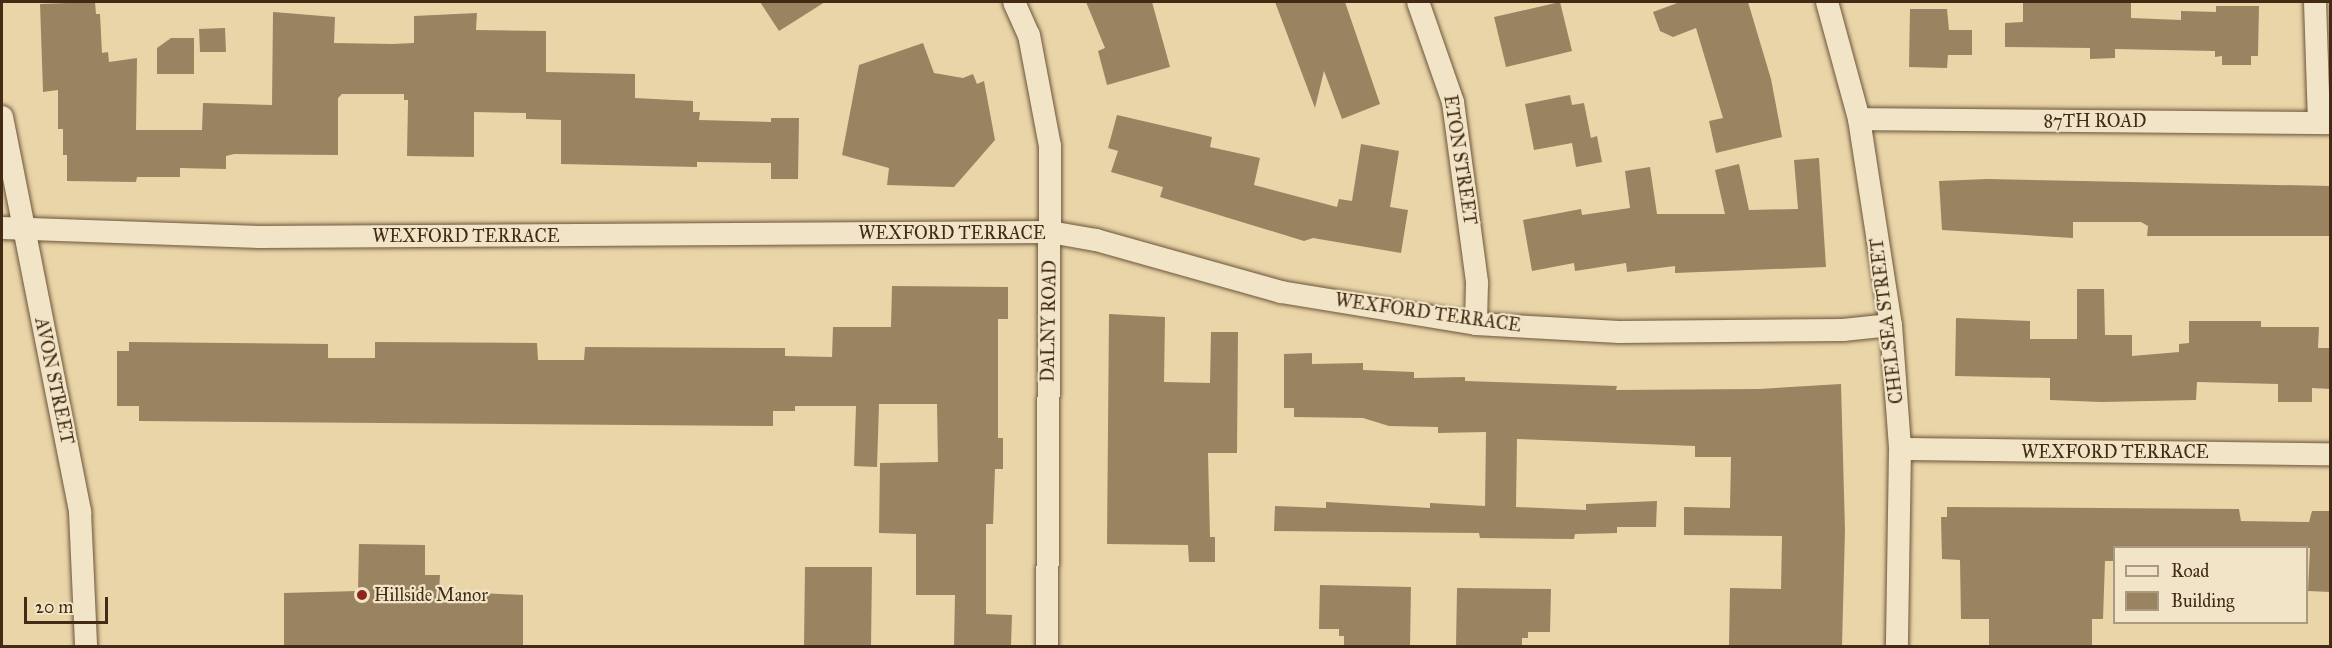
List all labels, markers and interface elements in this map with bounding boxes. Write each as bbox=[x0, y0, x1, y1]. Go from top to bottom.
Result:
street label: ETON STREET bbox=[1439, 93, 1481, 227]
street label: 87TH ROAD bbox=[2043, 110, 2147, 132]
street label: WEXFORD TERRACE bbox=[858, 222, 1046, 244]
street label: WEXFORD TERRACE bbox=[372, 225, 560, 247]
street label: CHELSEA STREET bbox=[1866, 237, 1908, 405]
street label: DALNY ROAD bbox=[1037, 260, 1061, 382]
street label: WEXFORD TERRACE bbox=[1334, 289, 1522, 337]
street label: AVON STREET bbox=[30, 316, 78, 446]
street label: WEXFORD TERRACE bbox=[2021, 441, 2209, 463]
legend bbox=[2113, 546, 2308, 624]
text: Road bbox=[2171, 560, 2209, 582]
place label: Hillside Manor bbox=[374, 584, 488, 606]
scale bar bbox=[27, 585, 111, 623]
marker: Hillside Manor bbox=[355, 588, 369, 602]
text: Building bbox=[2171, 590, 2234, 612]
text: 20 m bbox=[35, 596, 73, 618]

